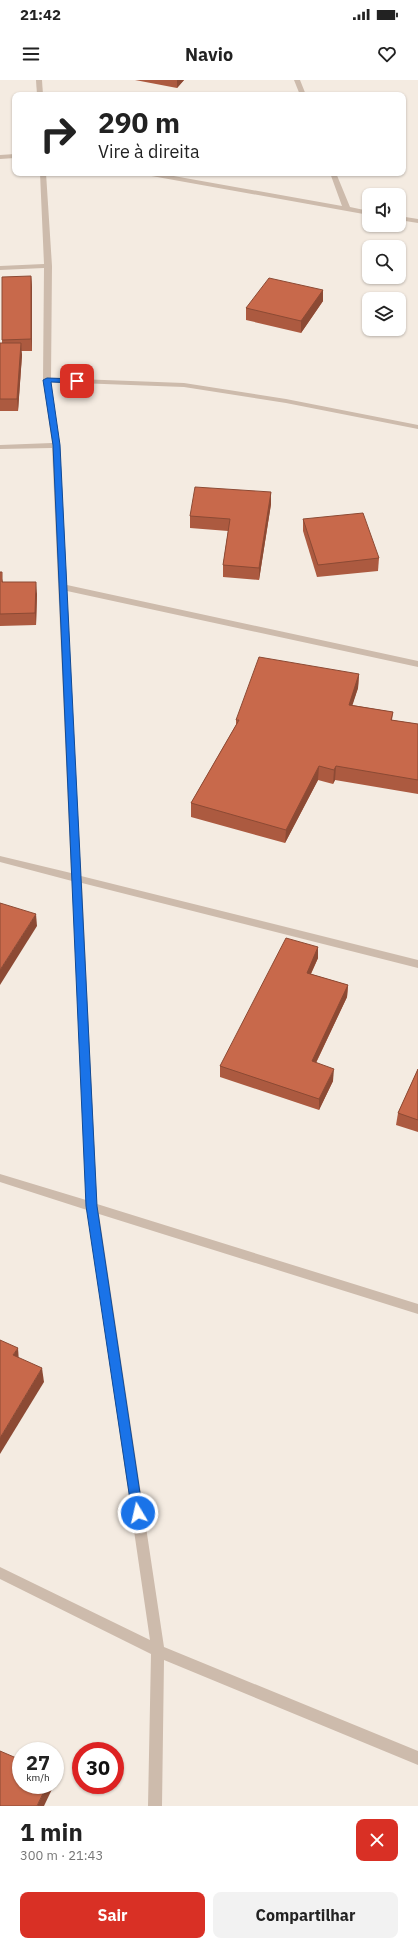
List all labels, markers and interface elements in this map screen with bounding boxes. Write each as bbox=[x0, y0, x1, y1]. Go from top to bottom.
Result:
text: 21:42 bbox=[20, 5, 61, 24]
icon: menu bbox=[20, 43, 42, 65]
text: Navio bbox=[185, 43, 233, 66]
icon: heart bbox=[376, 43, 398, 65]
text: 290 m bbox=[98, 104, 180, 141]
icon: right bbox=[32, 108, 84, 160]
text: Vire à direita bbox=[98, 140, 200, 163]
map controls bbox=[362, 188, 406, 336]
button: sound bbox=[362, 188, 406, 232]
button: search bbox=[362, 240, 406, 284]
button: layers bbox=[362, 292, 406, 336]
pin bbox=[60, 364, 94, 398]
icon: arrive bbox=[66, 370, 88, 392]
position arrow bbox=[117, 1492, 159, 1534]
speed limit sign: 30 bbox=[72, 1742, 124, 1794]
text: 27 bbox=[26, 1749, 50, 1776]
text: km/h bbox=[26, 1771, 50, 1784]
text: 1 min bbox=[20, 1816, 83, 1848]
button: close bbox=[356, 1819, 398, 1861]
text: 300 m · 21:43 bbox=[20, 1847, 103, 1864]
button: Sair bbox=[20, 1892, 205, 1938]
button: Compartilhar bbox=[213, 1892, 398, 1938]

